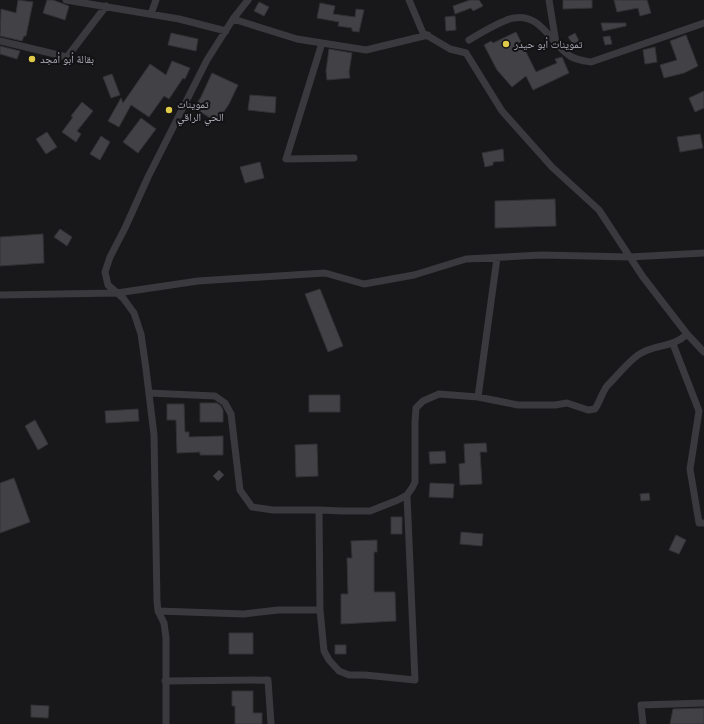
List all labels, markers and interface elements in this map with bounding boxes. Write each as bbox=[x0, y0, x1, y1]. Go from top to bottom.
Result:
place label: تموينات أبو حيدر bbox=[513, 37, 583, 52]
marker: تموينات أبو حيدر bbox=[501, 39, 511, 49]
place label: بقالة أبو أمجد bbox=[40, 52, 94, 67]
marker: بقالة أبو أمجد bbox=[27, 54, 37, 64]
place label: تموينات الحي الراقي bbox=[177, 97, 224, 126]
marker: تموينات الحي الراقي bbox=[164, 105, 174, 115]

